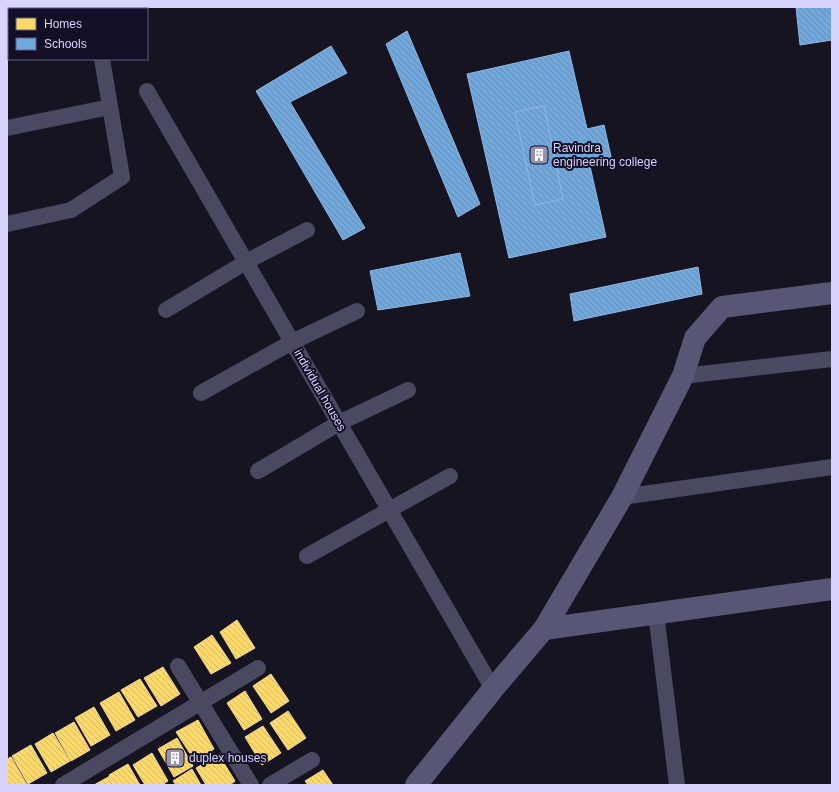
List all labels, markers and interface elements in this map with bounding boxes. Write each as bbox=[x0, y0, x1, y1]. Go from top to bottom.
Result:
legend bbox=[8, 8, 148, 60]
text: Homes bbox=[44, 17, 82, 31]
text: Schools bbox=[44, 37, 87, 51]
place label: Ravindra engineering college bbox=[553, 141, 657, 169]
building icon: Ravindra engineering college bbox=[528, 144, 550, 166]
street label: individual houses bbox=[291, 347, 349, 433]
building icon: duplex houses bbox=[164, 747, 186, 769]
place label: duplex houses bbox=[189, 751, 266, 765]

